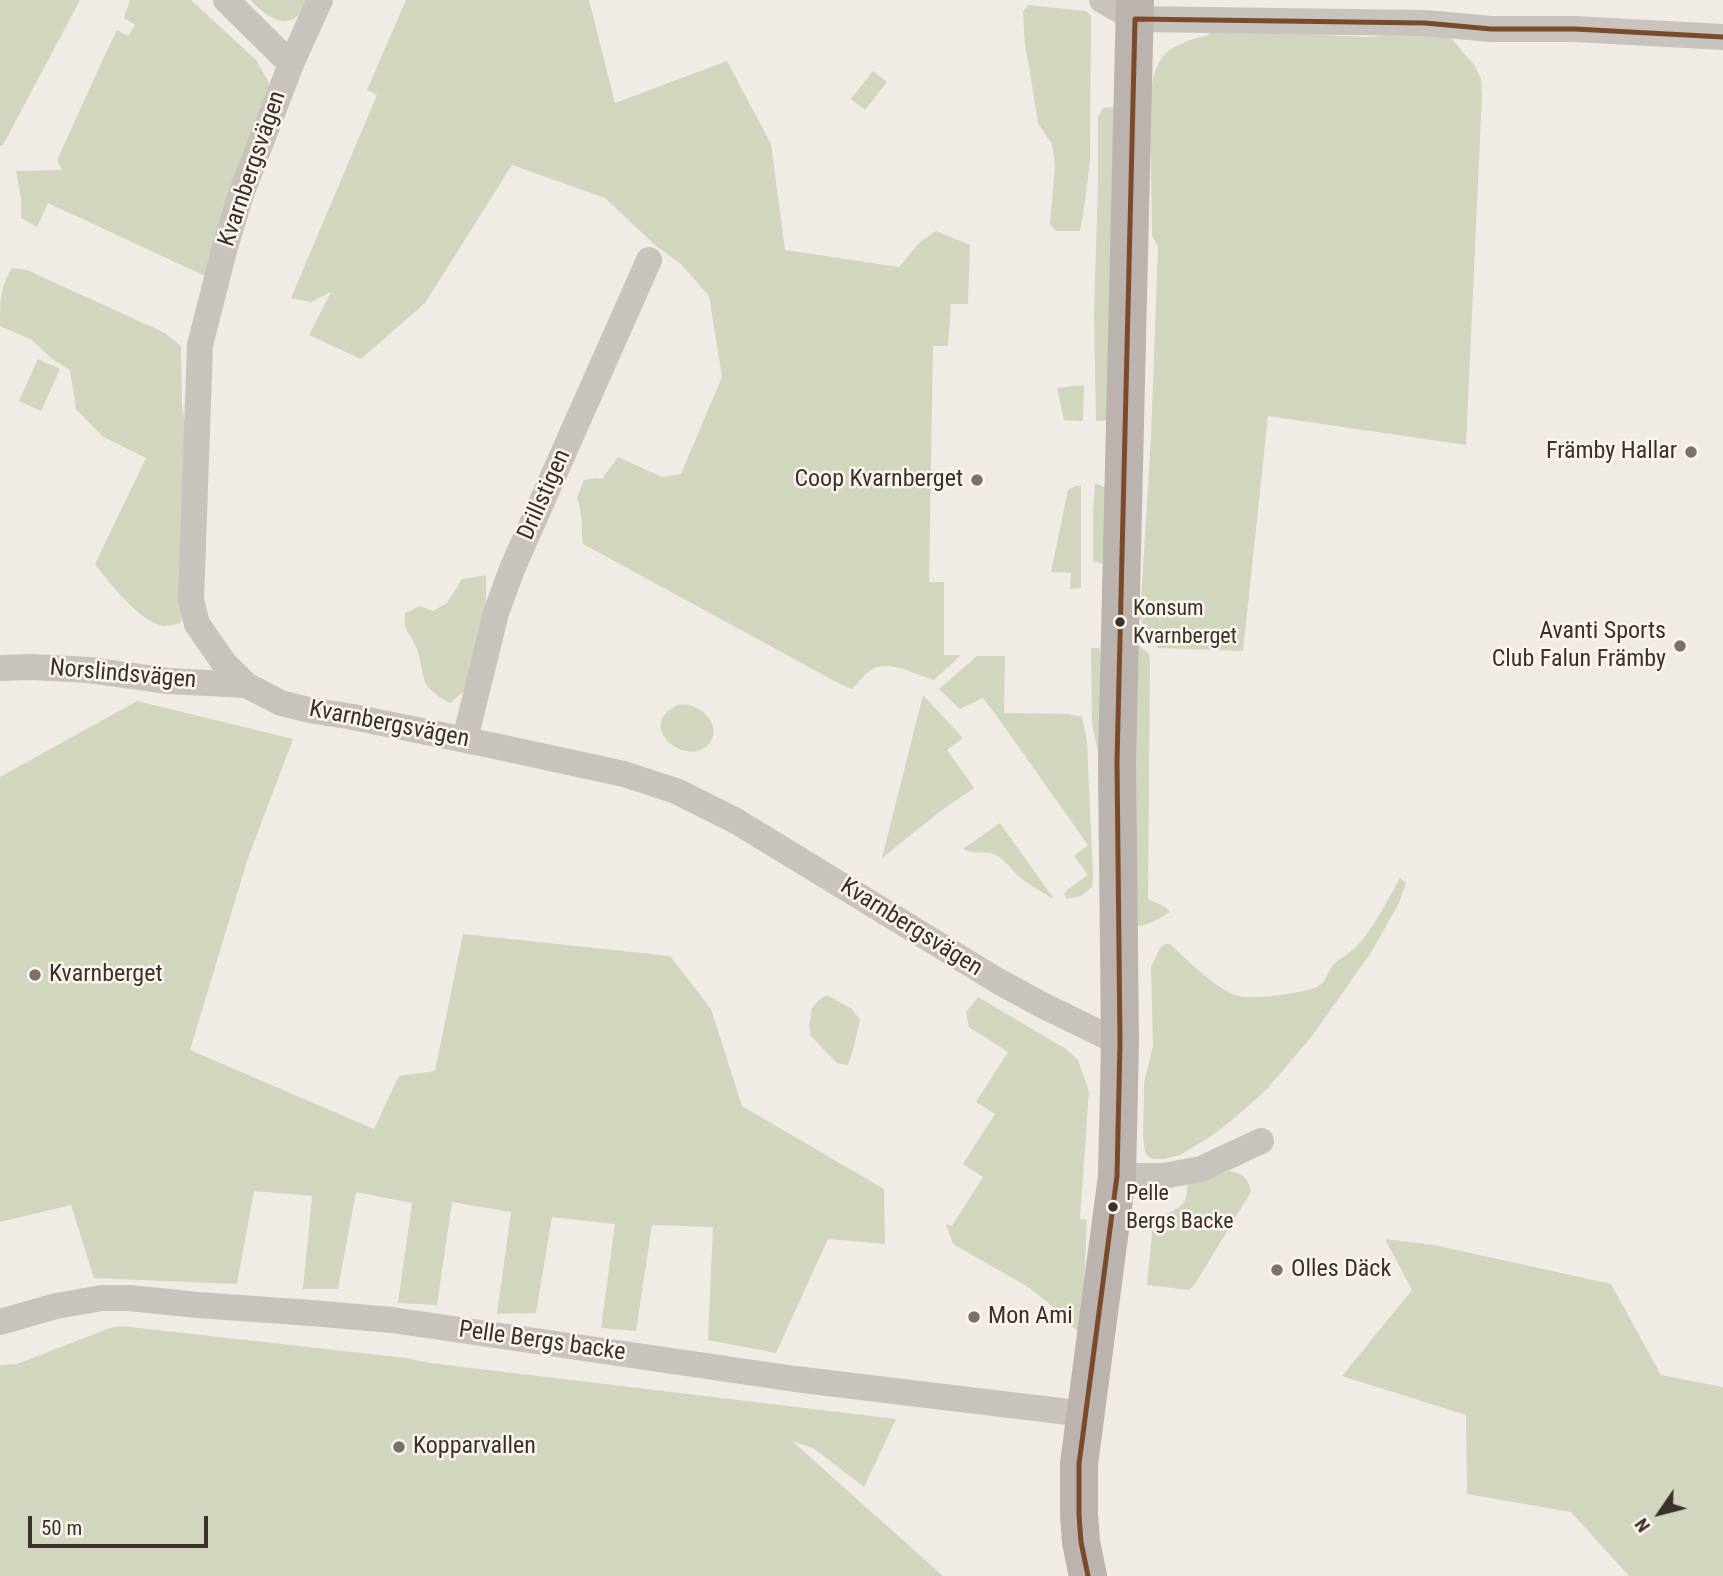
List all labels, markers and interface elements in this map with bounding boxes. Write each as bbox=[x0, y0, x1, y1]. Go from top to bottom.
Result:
street label: Kvarnbergsvägen bbox=[213, 88, 293, 250]
place label: Främby Hallar bbox=[1546, 438, 1677, 466]
marker: Främby Hallar bbox=[1683, 444, 1699, 460]
street label: Drillstigen bbox=[512, 445, 578, 545]
place label: Coop Kvarnberget bbox=[794, 466, 963, 494]
marker: Coop Kvarnberget bbox=[969, 472, 985, 488]
place label: Konsum Kvarnberget bbox=[1133, 596, 1237, 648]
marker: Konsum Kvarnberget bbox=[1113, 615, 1127, 629]
place label: Avanti Sports Club Falun Främby bbox=[1492, 618, 1666, 674]
marker: Avanti Sports Club Falun Främby bbox=[1672, 638, 1688, 654]
street label: Norslindsvägen bbox=[49, 654, 197, 696]
street label: Kvarnbergsvägen bbox=[307, 695, 471, 755]
street label: Kvarnbergsvägen bbox=[835, 873, 987, 983]
place label: Kvarnberget bbox=[49, 961, 163, 989]
marker: Kvarnberget bbox=[27, 967, 43, 983]
place label: Pelle Bergs Backe bbox=[1126, 1181, 1233, 1232]
marker: Pelle Bergs Backe bbox=[1106, 1200, 1120, 1214]
place label: Olles Däck bbox=[1291, 1256, 1391, 1284]
marker: Olles Däck bbox=[1269, 1262, 1285, 1278]
place label: Mon Ami bbox=[988, 1303, 1073, 1331]
marker: Mon Ami bbox=[966, 1309, 982, 1325]
street label: Pelle Bergs backe bbox=[457, 1316, 627, 1368]
place label: Kopparvallen bbox=[413, 1433, 536, 1461]
marker: Kopparvallen bbox=[391, 1439, 407, 1455]
north arrow bbox=[1625, 1478, 1695, 1548]
scale bar bbox=[32, 1502, 212, 1546]
text: N bbox=[1630, 1514, 1655, 1537]
text: 50 m bbox=[41, 1516, 82, 1540]

